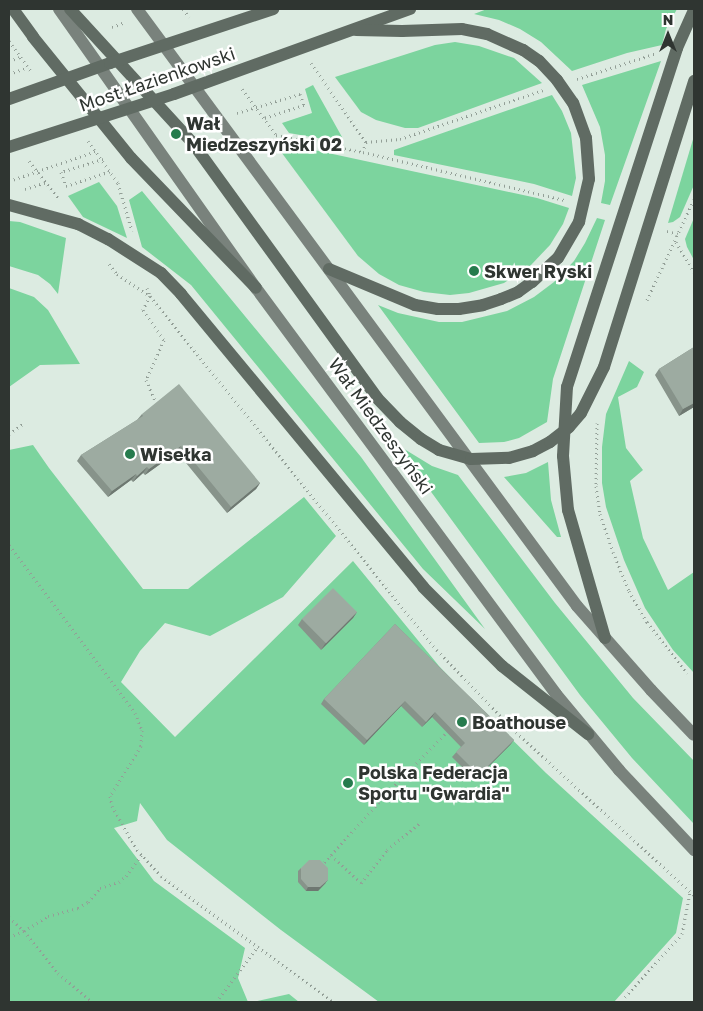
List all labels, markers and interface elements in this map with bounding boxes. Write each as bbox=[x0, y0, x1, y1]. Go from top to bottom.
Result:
north arrow bbox=[643, 10, 693, 60]
text: N bbox=[663, 11, 673, 28]
street label: Most Łazienkowski bbox=[76, 42, 238, 116]
place label: Wał Miedzeszyński 02 bbox=[186, 113, 342, 156]
marker: Wał Miedzeszyński 02 bbox=[170, 128, 182, 140]
place label: Skwer Ryski bbox=[484, 260, 592, 282]
marker: Skwer Ryski bbox=[468, 265, 480, 277]
street label: Wał Miedzeszyński bbox=[324, 354, 438, 498]
place label: Wisełka bbox=[140, 443, 211, 465]
marker: Wisełka bbox=[124, 448, 136, 460]
place label: Boathouse bbox=[472, 711, 566, 733]
marker: Boathouse bbox=[456, 716, 468, 728]
place label: Polska Federacja Sportu "Gwardia" bbox=[358, 762, 509, 804]
marker: Polska Federacja Sportu "Gwardia" bbox=[342, 777, 354, 789]

